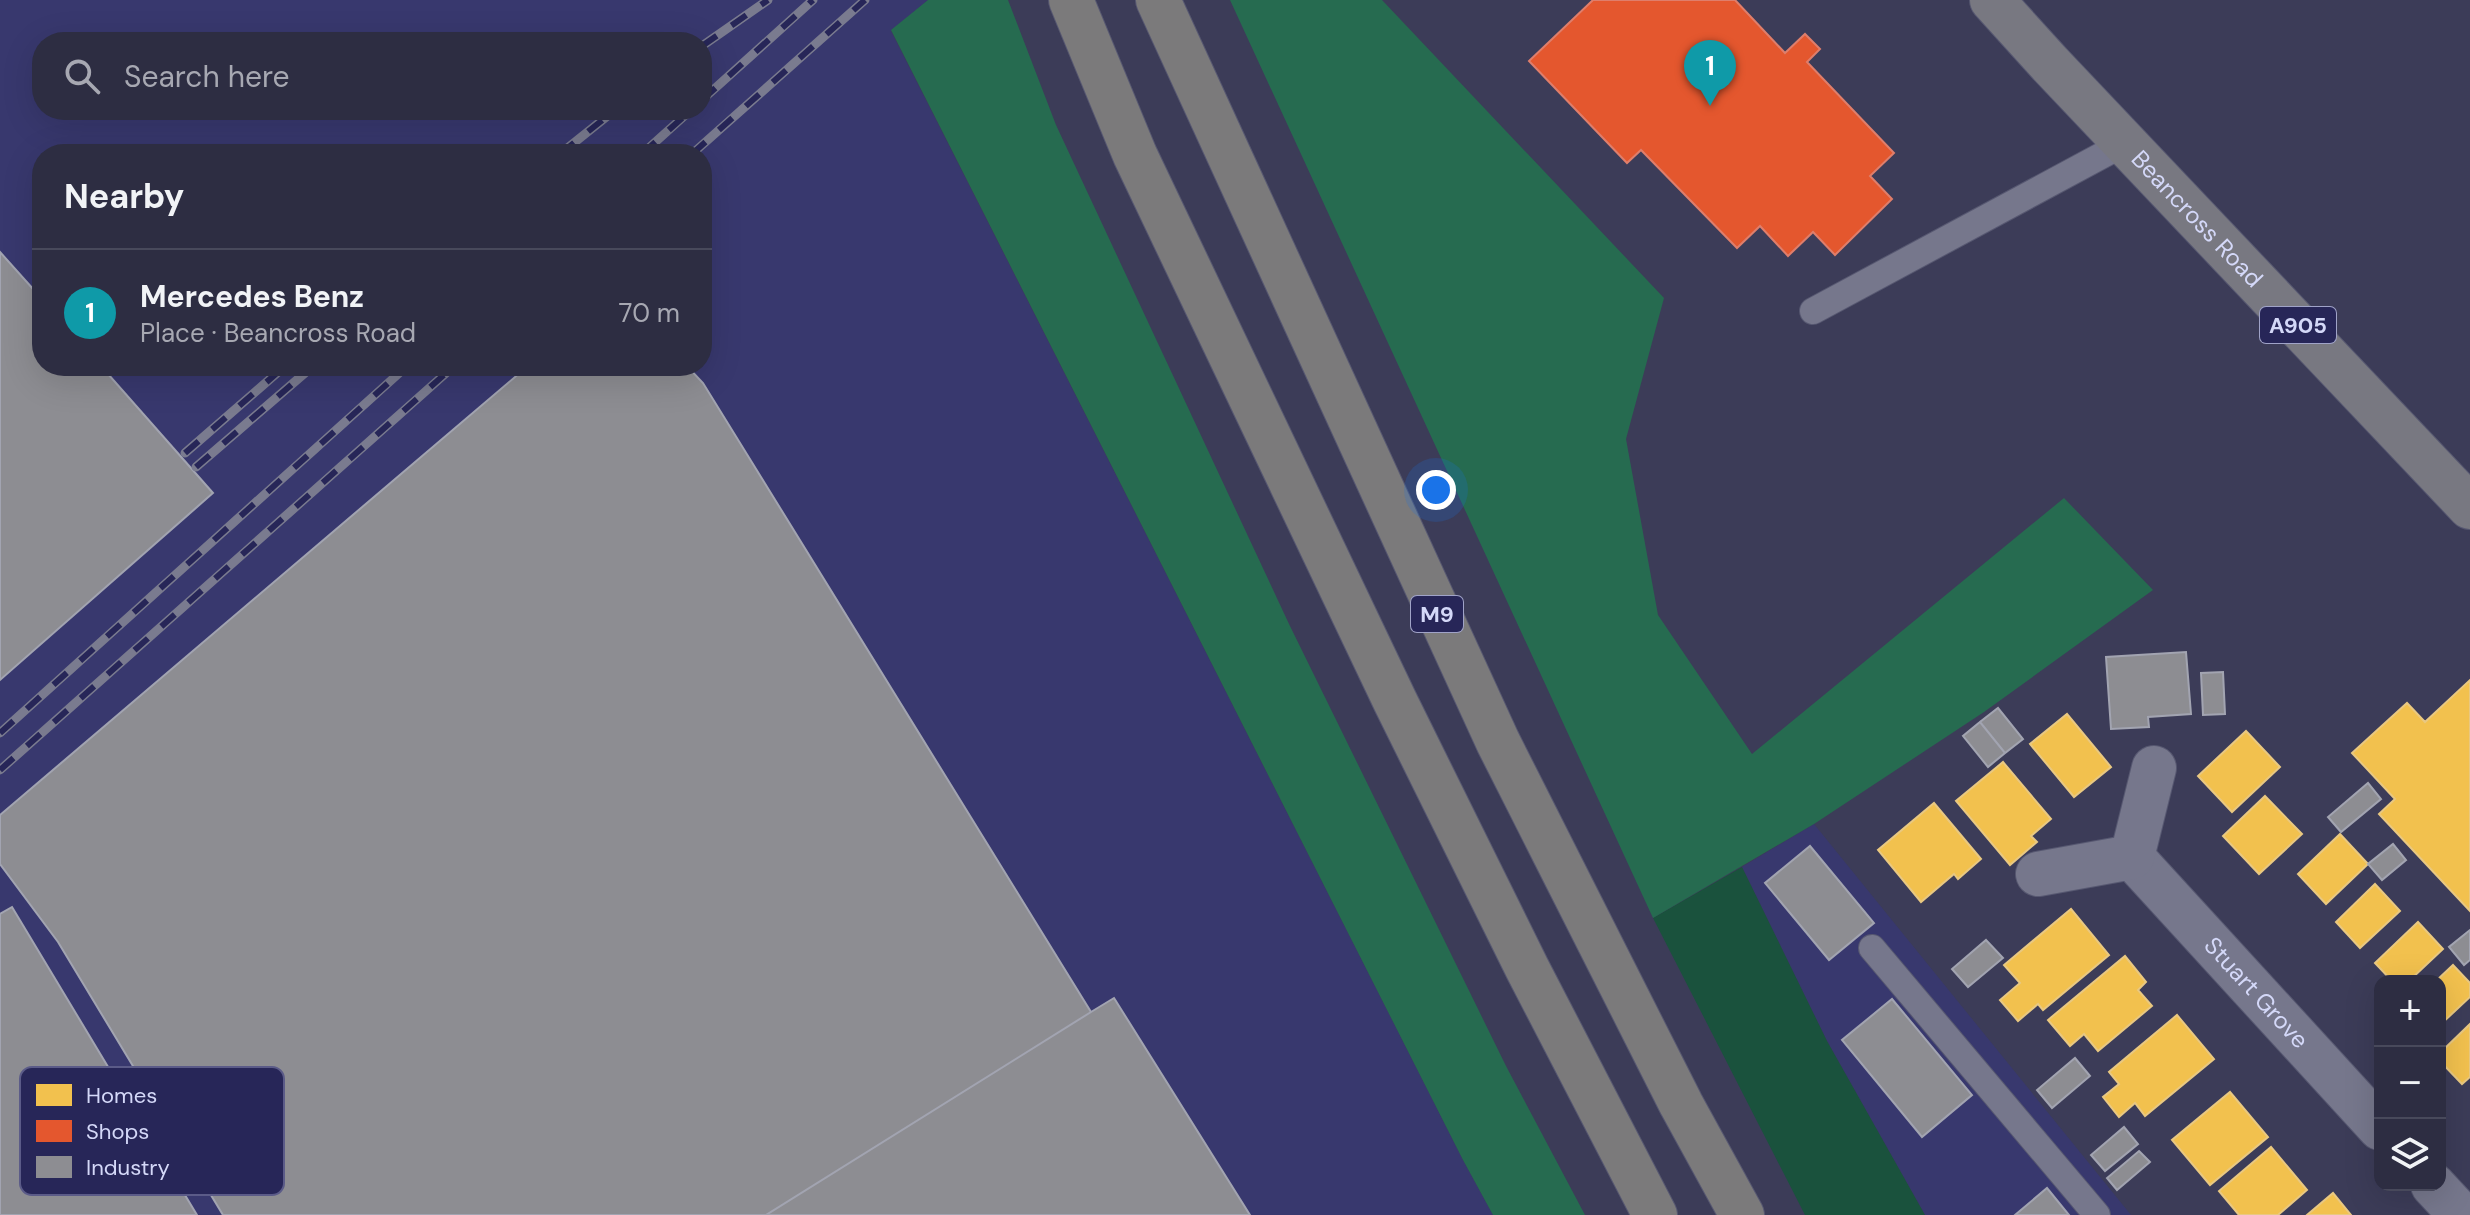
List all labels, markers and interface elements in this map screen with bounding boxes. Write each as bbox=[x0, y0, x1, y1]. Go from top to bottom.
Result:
search box bbox=[32, 32, 712, 120]
pin: 1 bbox=[1684, 40, 1736, 106]
icon: search bbox=[60, 54, 104, 98]
text: Search here bbox=[124, 57, 290, 96]
street label: Beancross Road bbox=[2125, 144, 2270, 294]
text: Nearby bbox=[64, 174, 184, 219]
text: Mercedes Benz bbox=[140, 277, 364, 316]
text: 1 bbox=[85, 296, 95, 330]
text: 70 m bbox=[619, 296, 680, 330]
road number: A905 bbox=[2260, 307, 2336, 343]
text: Place · Beancross Road bbox=[140, 316, 416, 350]
your location bbox=[1416, 470, 1456, 510]
road number: M9 bbox=[1411, 596, 1463, 632]
street label: Stuart Grove bbox=[2198, 930, 2316, 1055]
map controls bbox=[2374, 975, 2446, 1191]
button: + bbox=[2374, 975, 2446, 1047]
button: − bbox=[2374, 1047, 2446, 1119]
legend bbox=[20, 1067, 284, 1195]
text: Homes bbox=[86, 1081, 157, 1110]
text: Shops bbox=[86, 1117, 149, 1146]
button: layers bbox=[2374, 1119, 2446, 1191]
text: Industry bbox=[86, 1153, 170, 1182]

